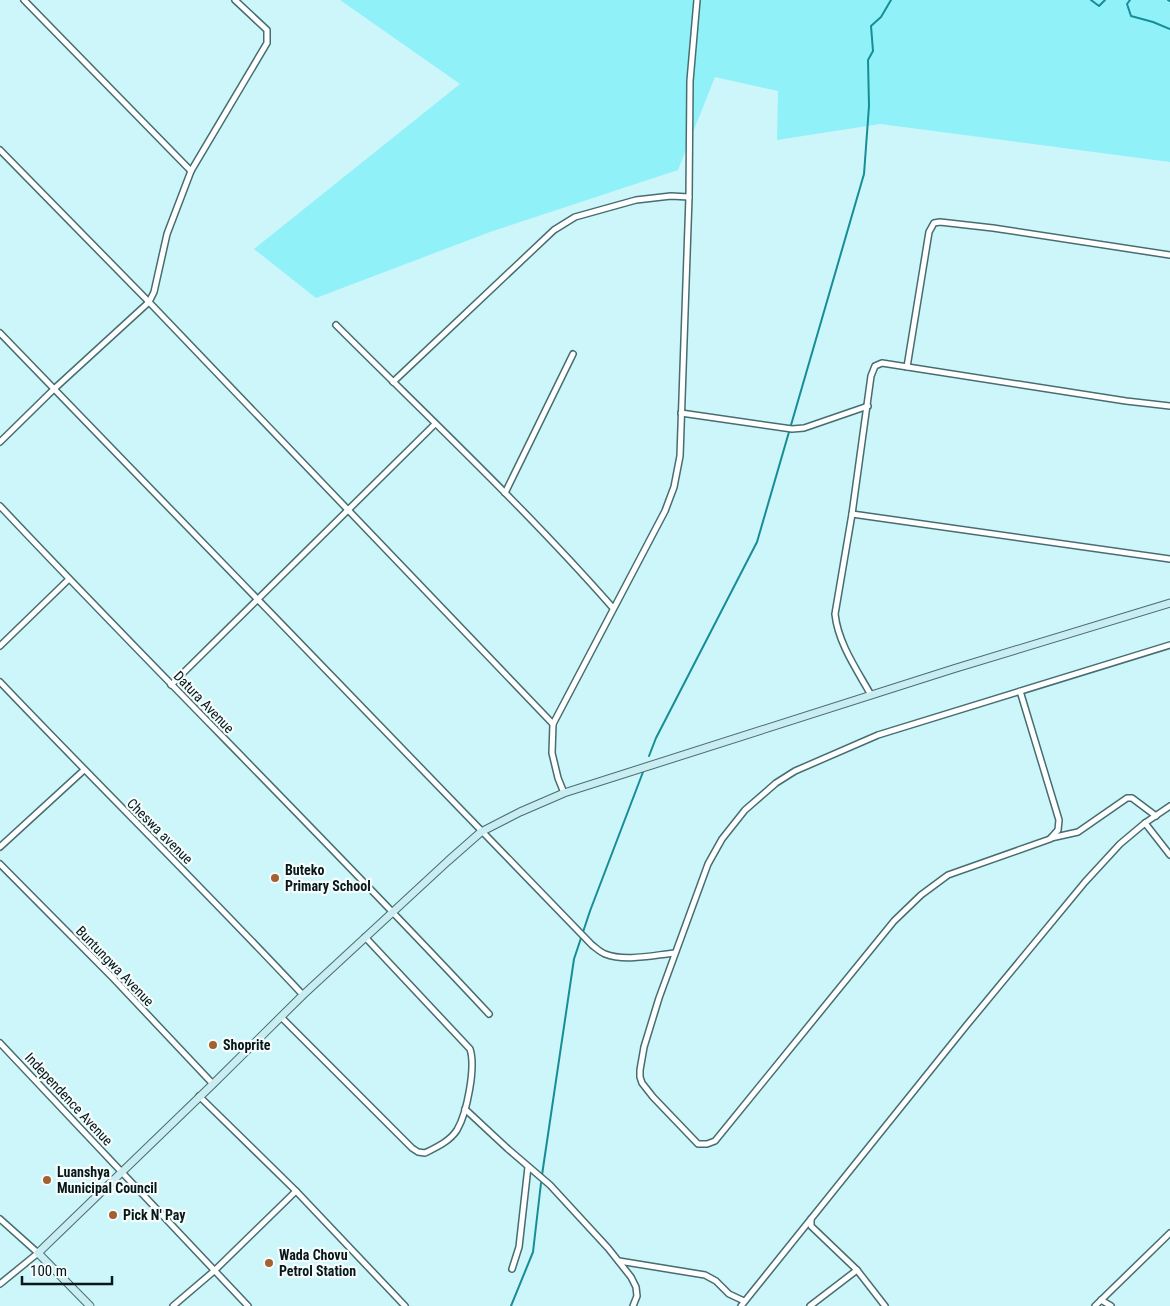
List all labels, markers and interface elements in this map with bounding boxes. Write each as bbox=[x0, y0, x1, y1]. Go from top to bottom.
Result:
street label: Datura Avenue bbox=[171, 668, 238, 737]
street label: Cheswa avenue bbox=[124, 795, 196, 867]
place label: Buteko Primary School bbox=[285, 862, 371, 894]
marker: Buteko Primary School bbox=[269, 872, 281, 884]
street label: Buntungwa Avenue bbox=[73, 923, 158, 1010]
place label: Shoprite bbox=[223, 1037, 271, 1053]
marker: Shoprite bbox=[207, 1039, 219, 1051]
street label: Independence Avenue bbox=[22, 1049, 116, 1149]
place label: Luanshya Municipal Council bbox=[57, 1164, 157, 1196]
marker: Luanshya Municipal Council bbox=[41, 1174, 53, 1186]
place label: Pick N' Pay bbox=[123, 1207, 186, 1223]
marker: Pick N' Pay bbox=[107, 1209, 119, 1221]
place label: Wada Chovu Petrol Station bbox=[279, 1247, 356, 1279]
scale bar bbox=[22, 1254, 112, 1286]
marker: Wada Chovu Petrol Station bbox=[263, 1257, 275, 1269]
text: 100 m bbox=[30, 1262, 67, 1280]

